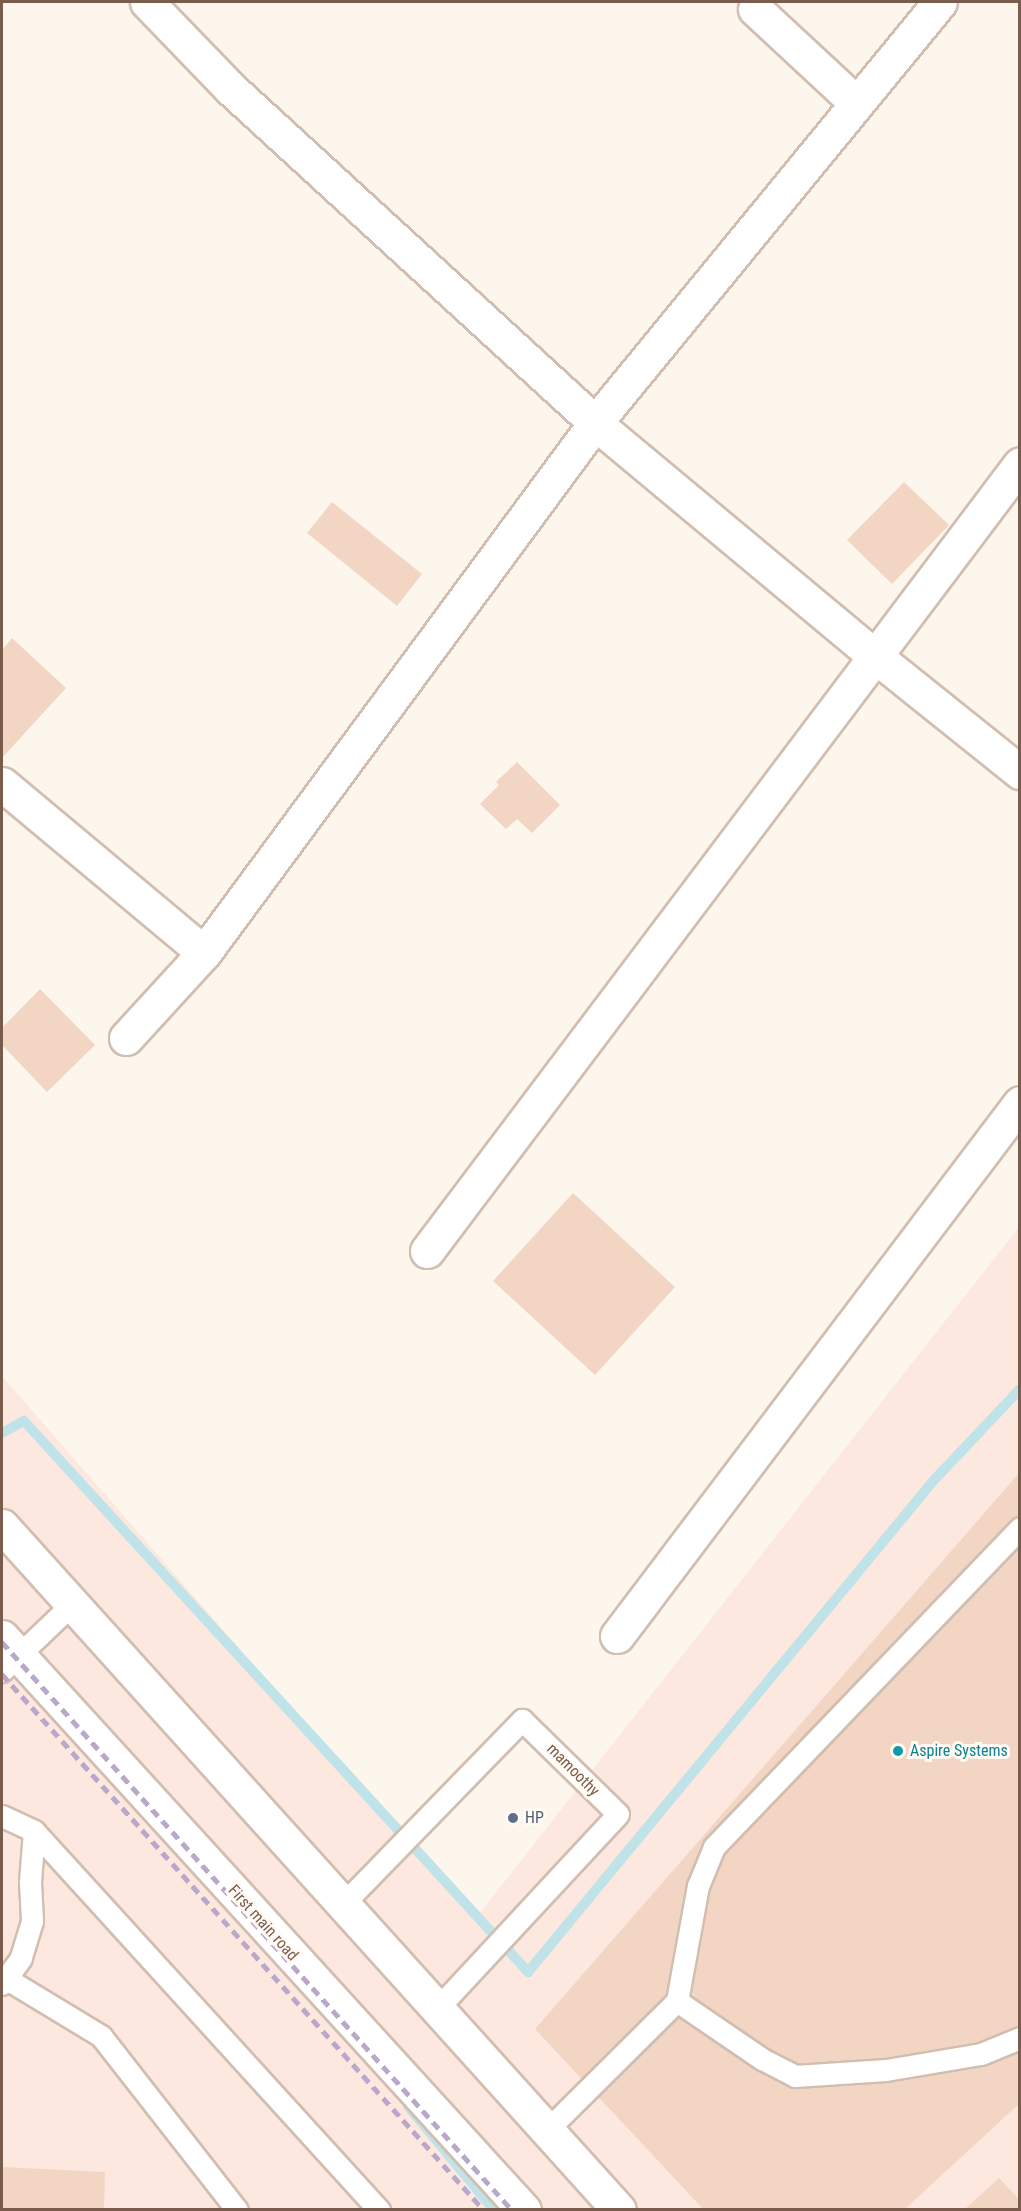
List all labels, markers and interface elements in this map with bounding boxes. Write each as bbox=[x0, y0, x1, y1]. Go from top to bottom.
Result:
street label: mamoothy bbox=[543, 1740, 603, 1800]
place label: Aspire Systems bbox=[910, 1741, 1008, 1761]
marker: Aspire Systems bbox=[891, 1744, 905, 1758]
place label: HP bbox=[525, 1808, 544, 1828]
marker: HP bbox=[506, 1811, 520, 1825]
street label: First main road bbox=[224, 1881, 302, 1965]

